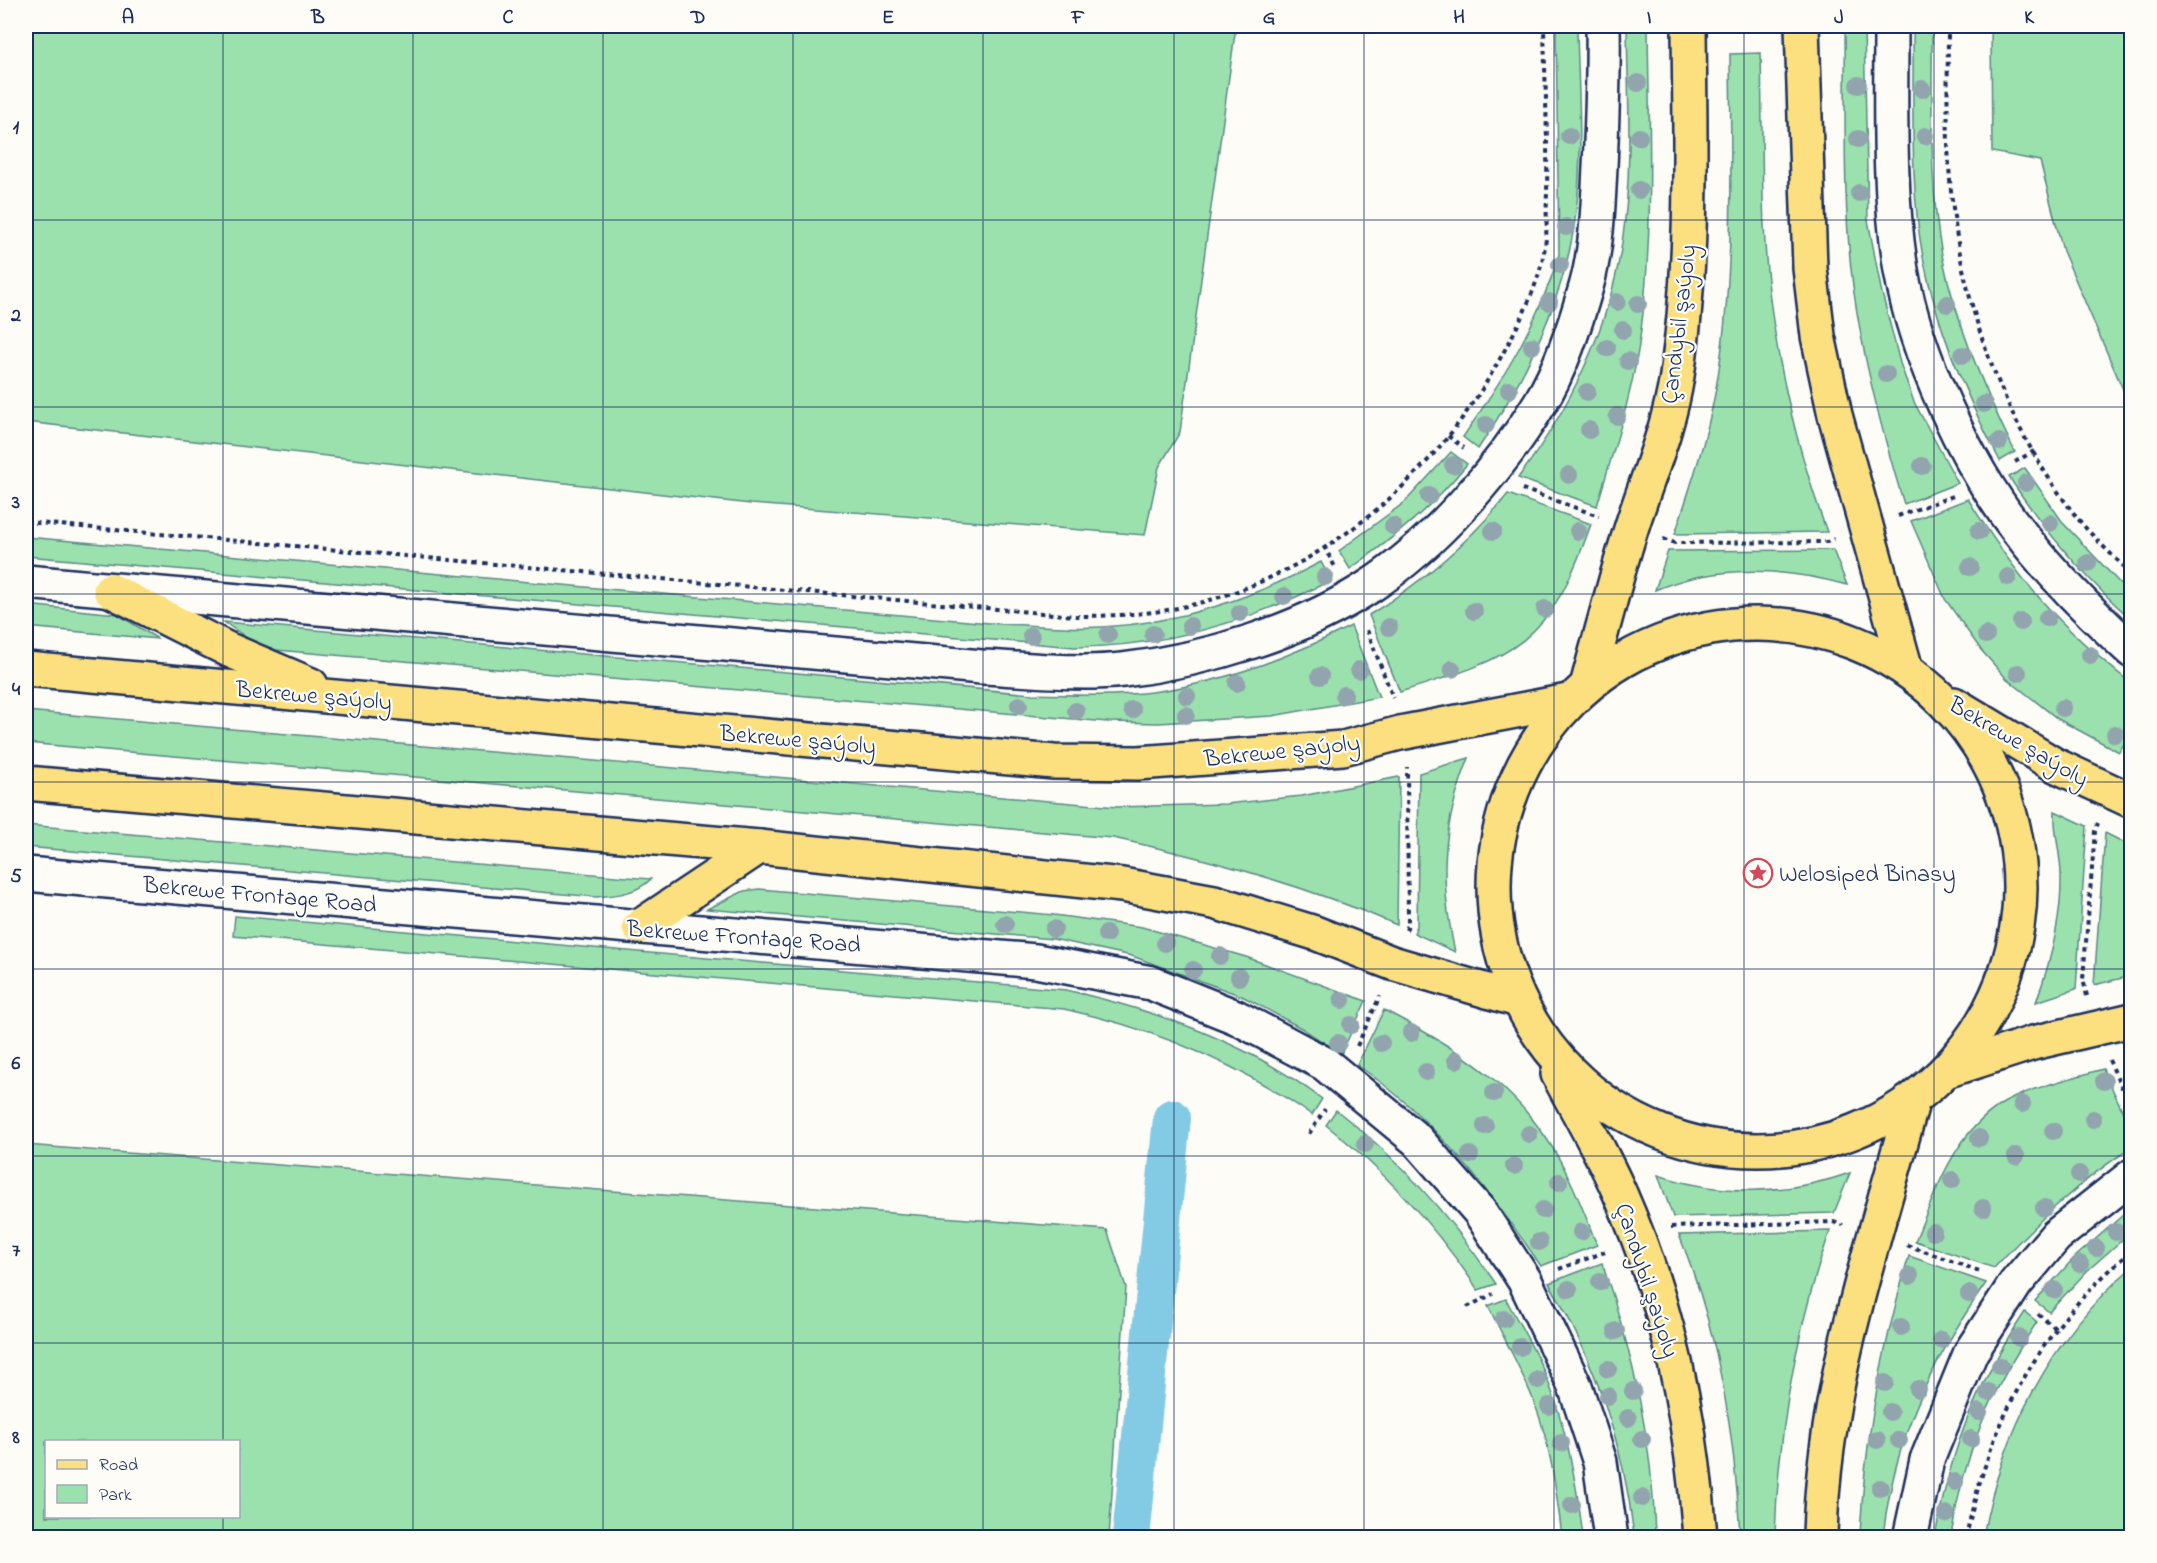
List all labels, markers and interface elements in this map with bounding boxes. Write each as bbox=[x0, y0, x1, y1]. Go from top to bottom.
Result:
text: A bbox=[122, 4, 134, 33]
text: B bbox=[310, 4, 325, 33]
text: C bbox=[503, 4, 514, 33]
text: D bbox=[690, 4, 705, 33]
text: E bbox=[882, 4, 894, 33]
text: F bbox=[1071, 4, 1085, 33]
text: G bbox=[1263, 4, 1276, 33]
text: H bbox=[1453, 4, 1465, 33]
text: I bbox=[1647, 4, 1652, 33]
text: J bbox=[1834, 4, 1844, 33]
text: K bbox=[2024, 4, 2035, 33]
text: 1 bbox=[13, 114, 20, 143]
street label: Çandybil şaýoly bbox=[1653, 243, 1709, 406]
text: 2 bbox=[10, 302, 21, 331]
text: 3 bbox=[11, 489, 20, 518]
street label: Bekrewe şaýoly bbox=[233, 673, 393, 723]
text: 4 bbox=[12, 676, 21, 705]
street label: Bekrewe şaýoly bbox=[1940, 688, 2094, 798]
street label: Bekrewe şaýoly bbox=[717, 717, 877, 767]
street label: Bekrewe şaýoly bbox=[1202, 727, 1362, 779]
place icon: Welosiped Binasy bbox=[1742, 857, 1774, 889]
place label: Welosiped Binasy bbox=[1779, 858, 1956, 894]
text: 5 bbox=[10, 863, 22, 892]
street label: Bekrewe Frontage Road bbox=[141, 869, 379, 924]
street label: Bekrewe Frontage Road bbox=[625, 913, 862, 964]
text: 6 bbox=[12, 1050, 21, 1079]
street label: Çandybil şaýoly bbox=[1603, 1199, 1687, 1363]
text: 7 bbox=[12, 1237, 21, 1266]
text: 8 bbox=[11, 1424, 20, 1453]
legend bbox=[45, 1440, 240, 1518]
text: Road bbox=[99, 1453, 138, 1479]
text: Park bbox=[99, 1483, 132, 1509]

